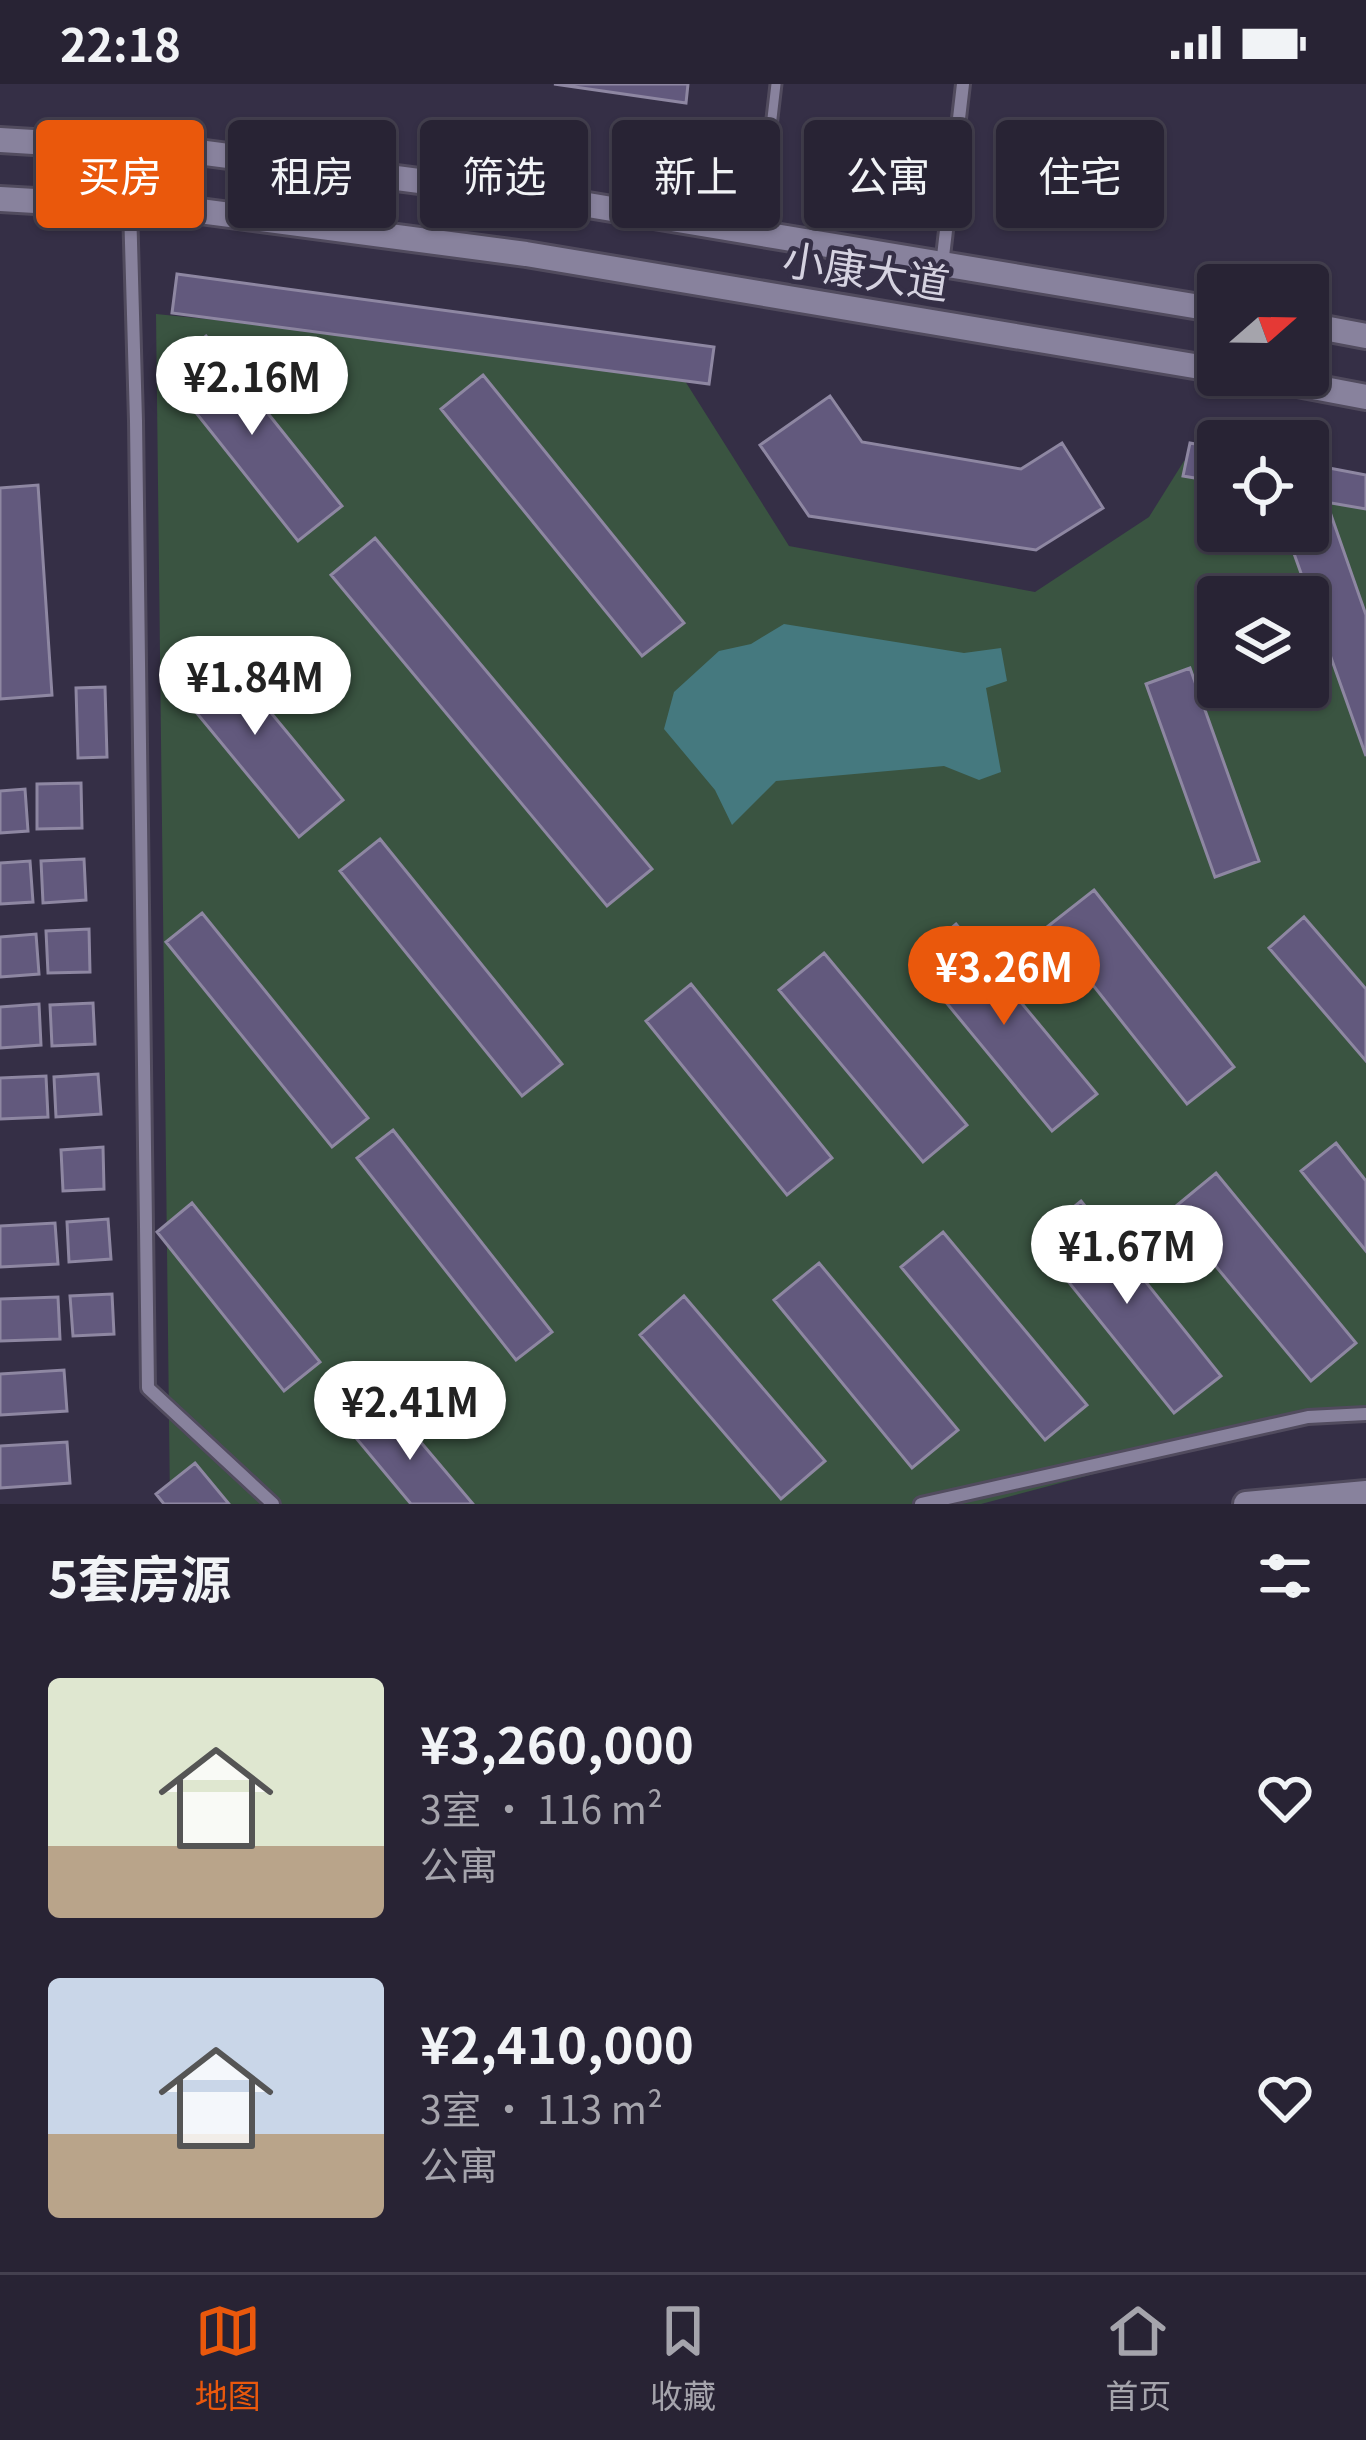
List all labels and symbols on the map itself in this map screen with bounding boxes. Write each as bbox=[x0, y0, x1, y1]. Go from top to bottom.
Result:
street label: 小康大道 bbox=[779, 225, 954, 312]
north arrow bbox=[1197, 264, 1329, 396]
pin: ¥2.16M bbox=[154, 336, 350, 438]
pin: ¥1.84M bbox=[157, 636, 353, 738]
pin: ¥3.26M bbox=[906, 926, 1102, 1028]
pin: ¥1.67M bbox=[1029, 1205, 1225, 1307]
pin: ¥2.41M bbox=[312, 1361, 508, 1463]

